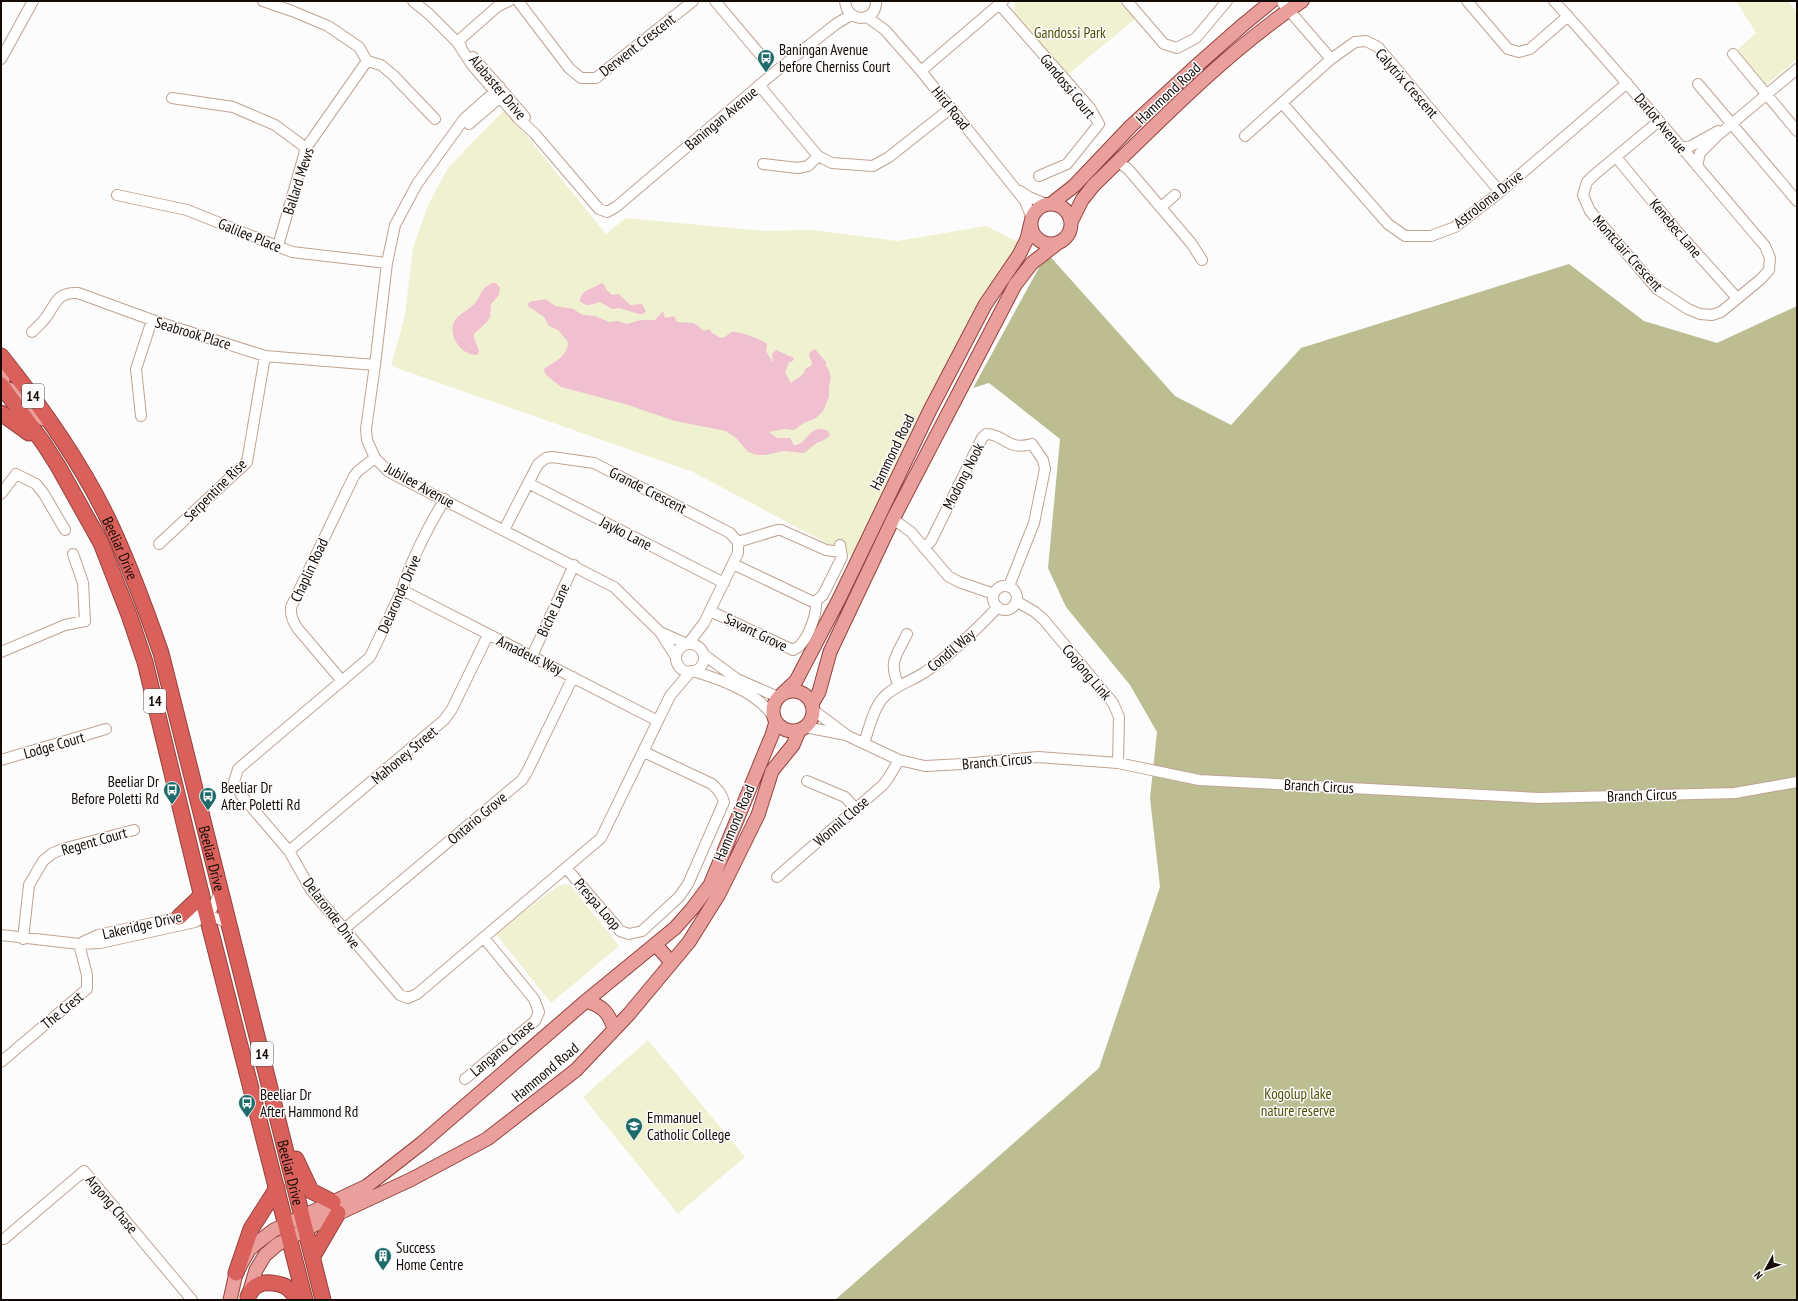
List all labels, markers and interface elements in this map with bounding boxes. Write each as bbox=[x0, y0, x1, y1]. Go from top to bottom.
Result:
street label: Derwent Crescent bbox=[595, 9, 679, 81]
park label: Gandossi Park bbox=[1034, 23, 1106, 42]
place label: Baningan Avenue before Cherniss Court bbox=[779, 40, 890, 76]
street label: Calytrix Crescent bbox=[1372, 44, 1442, 122]
bus stop icon: Baningan Avenue before Cherniss Court bbox=[756, 48, 776, 73]
street label: Gandossi Court bbox=[1036, 50, 1100, 122]
street label: Alabaster Drive bbox=[465, 51, 531, 123]
street label: Hammond Road bbox=[1132, 58, 1204, 128]
street label: Baningan Avenue bbox=[681, 82, 761, 154]
street label: Hird Road bbox=[928, 82, 974, 134]
street label: Darlot Avenue bbox=[1630, 89, 1692, 157]
street label: Ballard Mews bbox=[278, 145, 318, 217]
street label: Astroloma Drive bbox=[1449, 166, 1527, 232]
street label: Kenebec Lane bbox=[1646, 195, 1706, 261]
street label: Montclair Crescent bbox=[1589, 211, 1667, 295]
street label: Galilee Place bbox=[216, 214, 284, 256]
street label: Seabrook Place bbox=[153, 312, 233, 354]
road number: 14 bbox=[22, 384, 44, 408]
street label: Hammond Road bbox=[866, 411, 918, 493]
street label: Modong Nook bbox=[938, 439, 988, 512]
street label: Serpentine Rise bbox=[180, 455, 250, 525]
street label: Jubilee Avenue bbox=[381, 458, 458, 512]
street label: Grande Crescent bbox=[606, 462, 690, 518]
street label: Jayko Lane bbox=[596, 512, 655, 554]
street label: Beeliar Drive bbox=[99, 513, 143, 582]
street label: Chaplin Road bbox=[286, 535, 332, 605]
street label: Delaronde Drive bbox=[373, 552, 425, 636]
street label: Biche Lane bbox=[532, 580, 574, 640]
street label: Savant Grove bbox=[721, 609, 791, 655]
street label: Condil Way bbox=[923, 624, 979, 676]
street label: Amadeus Way bbox=[494, 631, 567, 679]
street label: Coojong Link bbox=[1058, 640, 1116, 704]
road number: 14 bbox=[144, 689, 166, 713]
street label: Mahoney Street bbox=[367, 722, 441, 788]
street label: Lodge Court bbox=[21, 727, 87, 763]
street label: Branch Circus bbox=[961, 748, 1033, 774]
place label: Beeliar Dr Before Poletti Rd bbox=[71, 772, 160, 808]
street label: Branch Circus bbox=[1284, 775, 1354, 797]
place label: Beeliar Dr After Poletti Rd bbox=[221, 778, 300, 814]
bus stop icon: Beeliar Dr Before Poletti Rd bbox=[162, 780, 182, 805]
street label: Hammond Road bbox=[709, 782, 759, 864]
street label: Branch Circus bbox=[1607, 784, 1677, 806]
bus stop icon: Beeliar Dr After Poletti Rd bbox=[198, 786, 218, 811]
street label: Ontario Grove bbox=[443, 788, 511, 848]
street label: Wonnil Close bbox=[809, 792, 873, 850]
street label: Regent Court bbox=[59, 823, 129, 859]
street label: Beeliar Drive bbox=[195, 823, 230, 893]
street label: Delaronde Drive bbox=[299, 874, 365, 952]
street label: Prespa Loop bbox=[570, 874, 626, 934]
street label: Lakeridge Drive bbox=[100, 907, 184, 943]
street label: The Crest bbox=[37, 987, 87, 1033]
street label: Langano Chase bbox=[466, 1016, 538, 1080]
street label: Hammond Road bbox=[508, 1038, 582, 1106]
road number: 14 bbox=[251, 1042, 273, 1066]
park label: Kogolup lake nature reserve bbox=[1261, 1084, 1335, 1120]
place label: Beeliar Dr After Hammond Rd bbox=[260, 1085, 358, 1121]
bus stop icon: Beeliar Dr After Hammond Rd bbox=[237, 1093, 257, 1118]
place label: Emmanuel Catholic College bbox=[647, 1108, 731, 1144]
school or university icon: Emmanuel Catholic College bbox=[624, 1116, 644, 1141]
street label: Beeliar Drive bbox=[274, 1138, 308, 1207]
street label: Argong Chase bbox=[82, 1171, 142, 1237]
place label: Success Home Centre bbox=[396, 1238, 463, 1274]
building icon: Success Home Centre bbox=[373, 1246, 393, 1271]
north arrow bbox=[1746, 1249, 1786, 1289]
text: N bbox=[1751, 1269, 1766, 1282]

